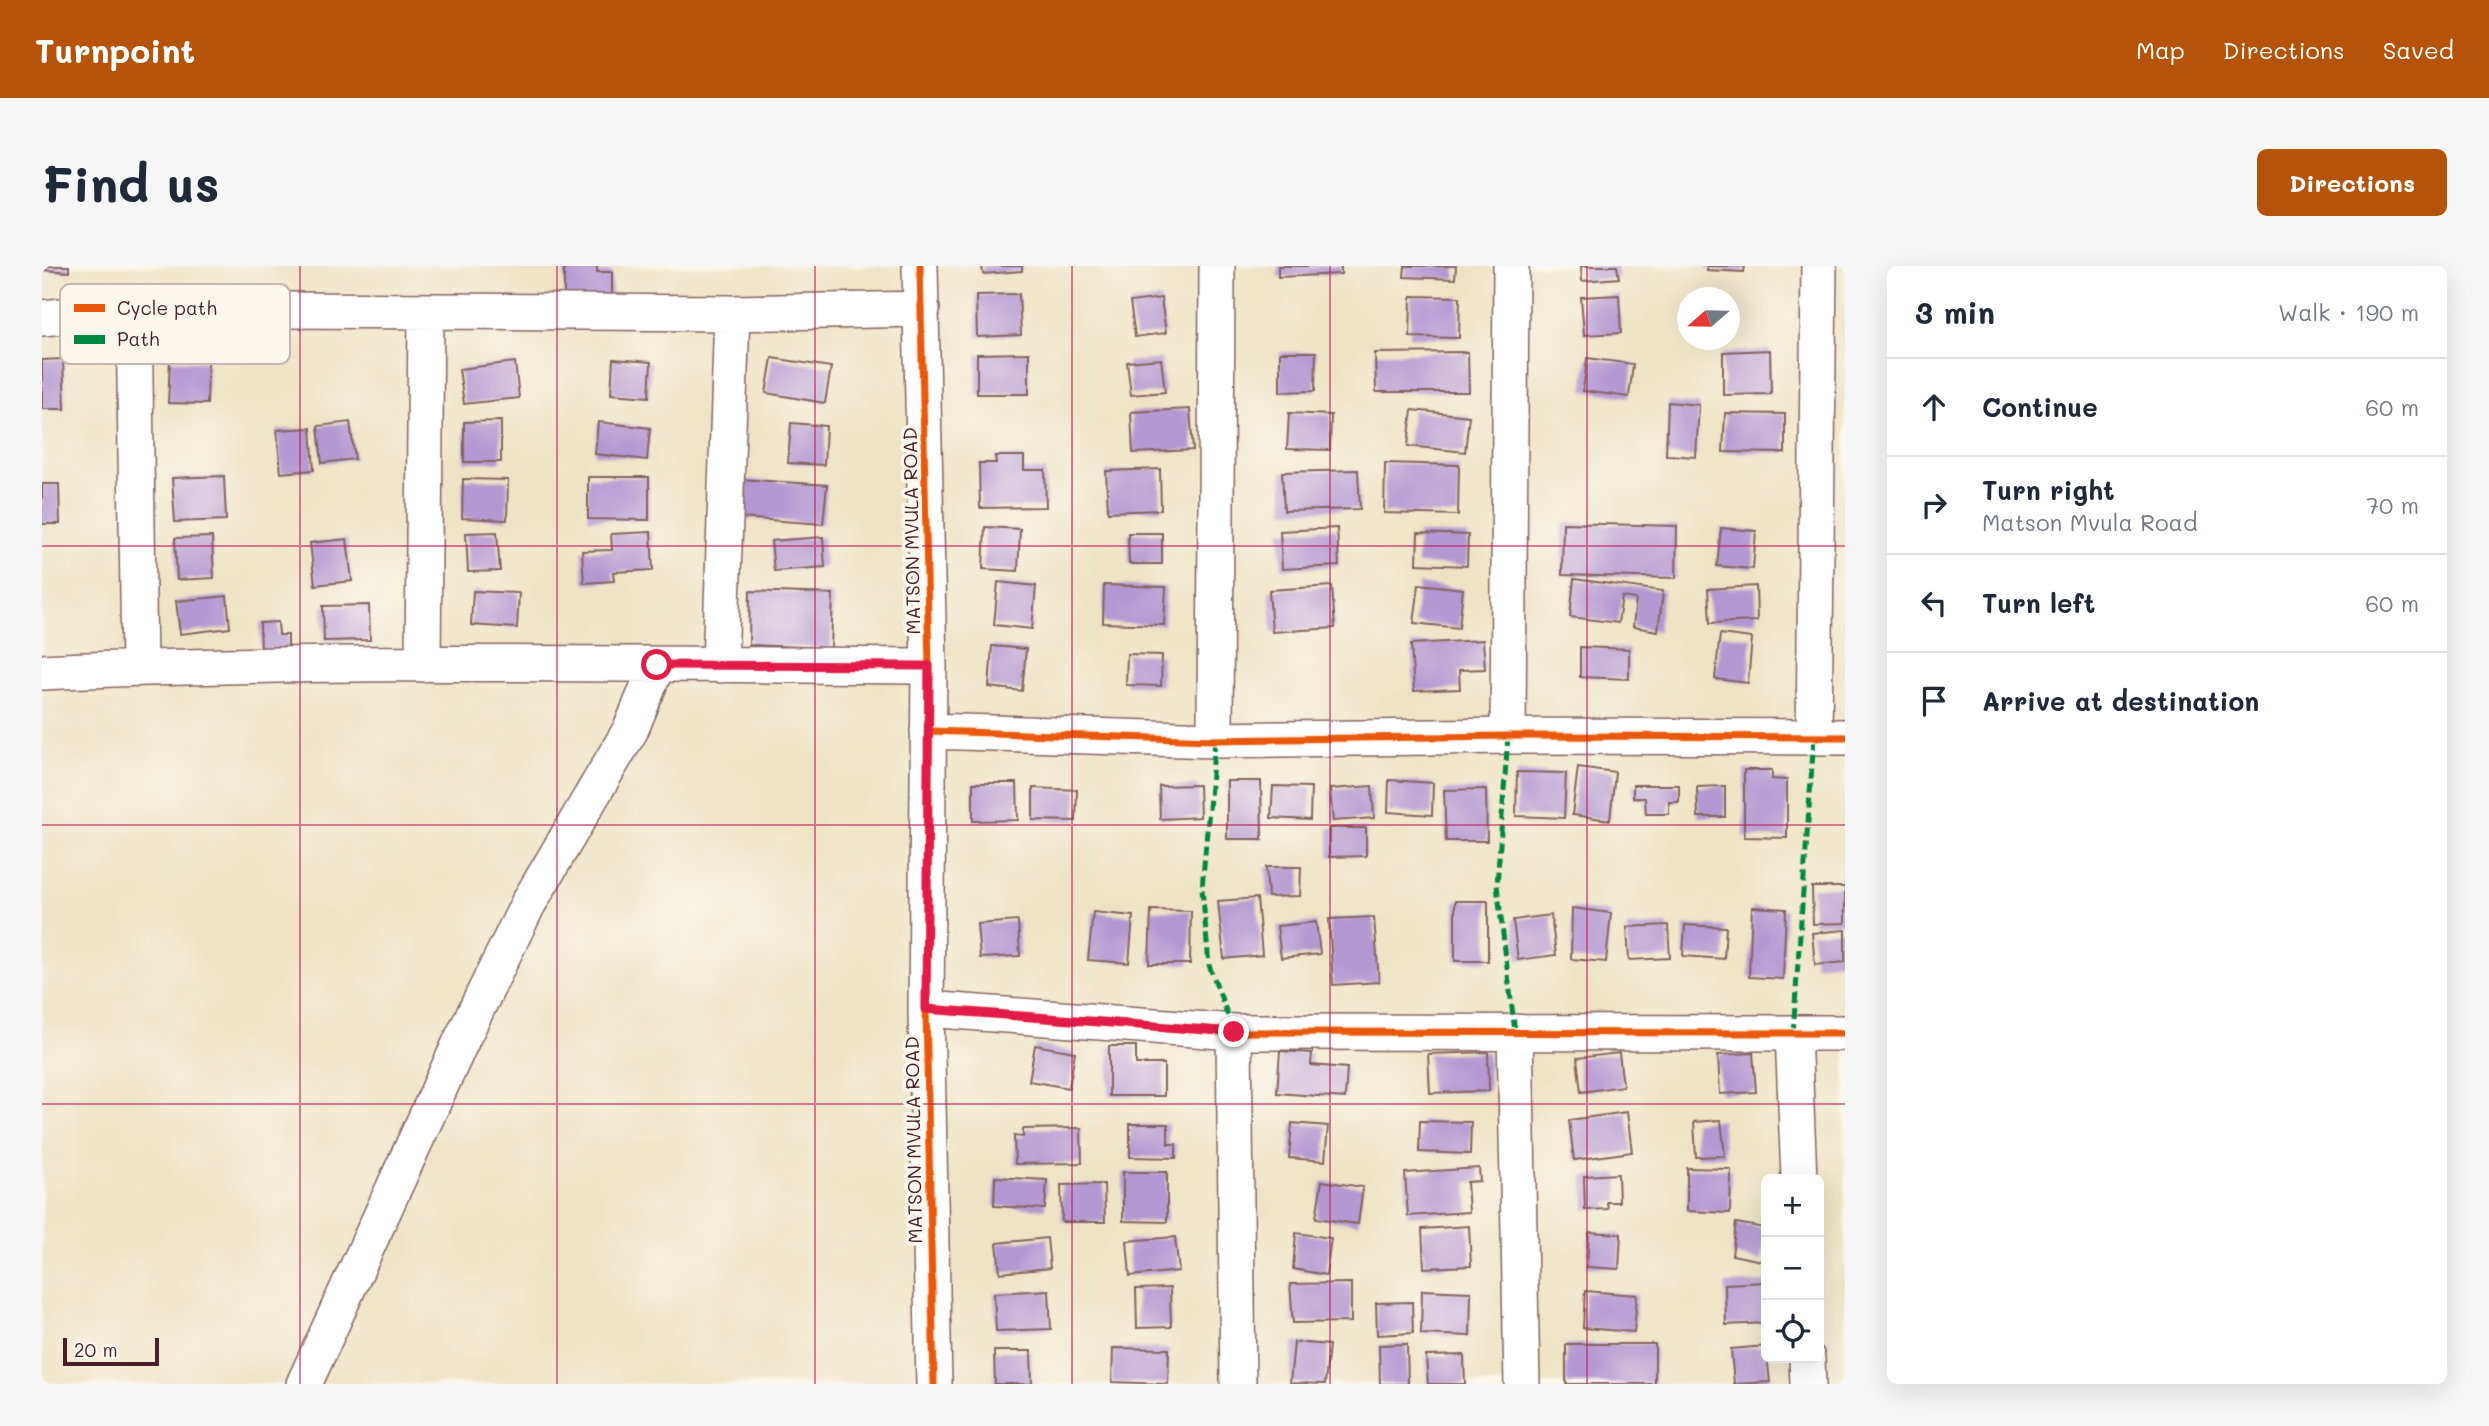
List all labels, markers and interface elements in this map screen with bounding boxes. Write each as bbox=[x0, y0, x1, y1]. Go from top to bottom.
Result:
text: Turnpoint bbox=[35, 28, 195, 71]
text: Map bbox=[2136, 34, 2185, 65]
text: Directions bbox=[2223, 34, 2345, 65]
text: Saved bbox=[2383, 34, 2454, 65]
button: Directions bbox=[2257, 149, 2447, 216]
text: Find us bbox=[42, 151, 220, 214]
legend bbox=[60, 284, 290, 364]
north arrow bbox=[1677, 287, 1740, 350]
text: 3 min bbox=[1915, 292, 1995, 332]
text: Cycle path bbox=[117, 295, 217, 320]
text: Walk · 190 m bbox=[2278, 297, 2419, 327]
text: Path bbox=[117, 326, 160, 351]
icon: ahead bbox=[1915, 388, 1953, 426]
text: Continue bbox=[1982, 390, 2098, 424]
text: 60 m bbox=[2365, 392, 2419, 422]
street label: MATSON MVULA ROAD bbox=[897, 427, 925, 635]
text: Turn right bbox=[1982, 473, 2115, 507]
icon: right bbox=[1915, 486, 1953, 524]
text: 70 m bbox=[2366, 490, 2419, 520]
text: Matson Mvula Road bbox=[1982, 507, 2198, 537]
icon: left bbox=[1915, 584, 1953, 622]
text: Turn left bbox=[1982, 586, 2095, 620]
text: 60 m bbox=[2365, 588, 2419, 618]
route start bbox=[641, 649, 672, 680]
icon: arrive bbox=[1915, 682, 1953, 720]
text: Arrive at destination bbox=[1982, 684, 2259, 718]
route end bbox=[1218, 1016, 1249, 1047]
street label: MATSON MVULA ROAD bbox=[899, 1036, 927, 1244]
map controls bbox=[1761, 1174, 1824, 1363]
button: + bbox=[1761, 1174, 1824, 1237]
button: − bbox=[1761, 1237, 1824, 1300]
button: locate bbox=[1761, 1300, 1824, 1363]
scale bar bbox=[63, 1335, 159, 1367]
text: 20 m bbox=[74, 1337, 118, 1362]

